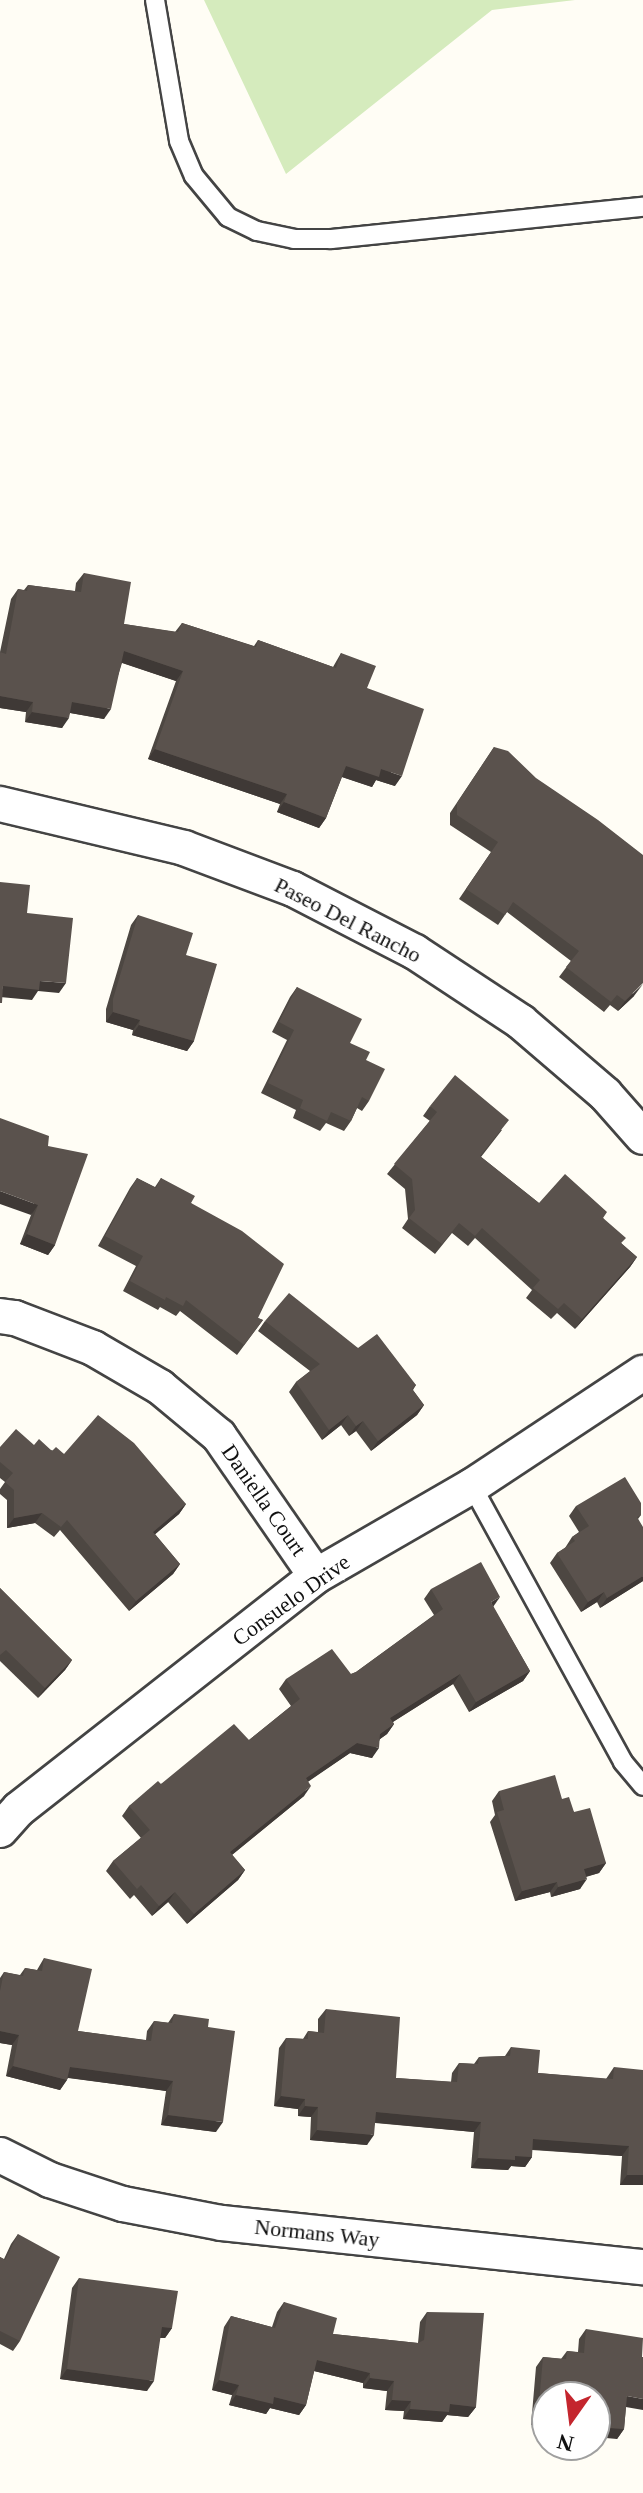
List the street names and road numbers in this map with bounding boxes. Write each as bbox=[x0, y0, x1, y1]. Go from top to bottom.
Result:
street label: Paseo Del Rancho bbox=[270, 872, 426, 968]
street label: Daniella Court bbox=[216, 1439, 312, 1561]
street label: Consuelo Drive bbox=[227, 1549, 355, 1651]
street label: Normans Way bbox=[253, 2213, 381, 2253]

